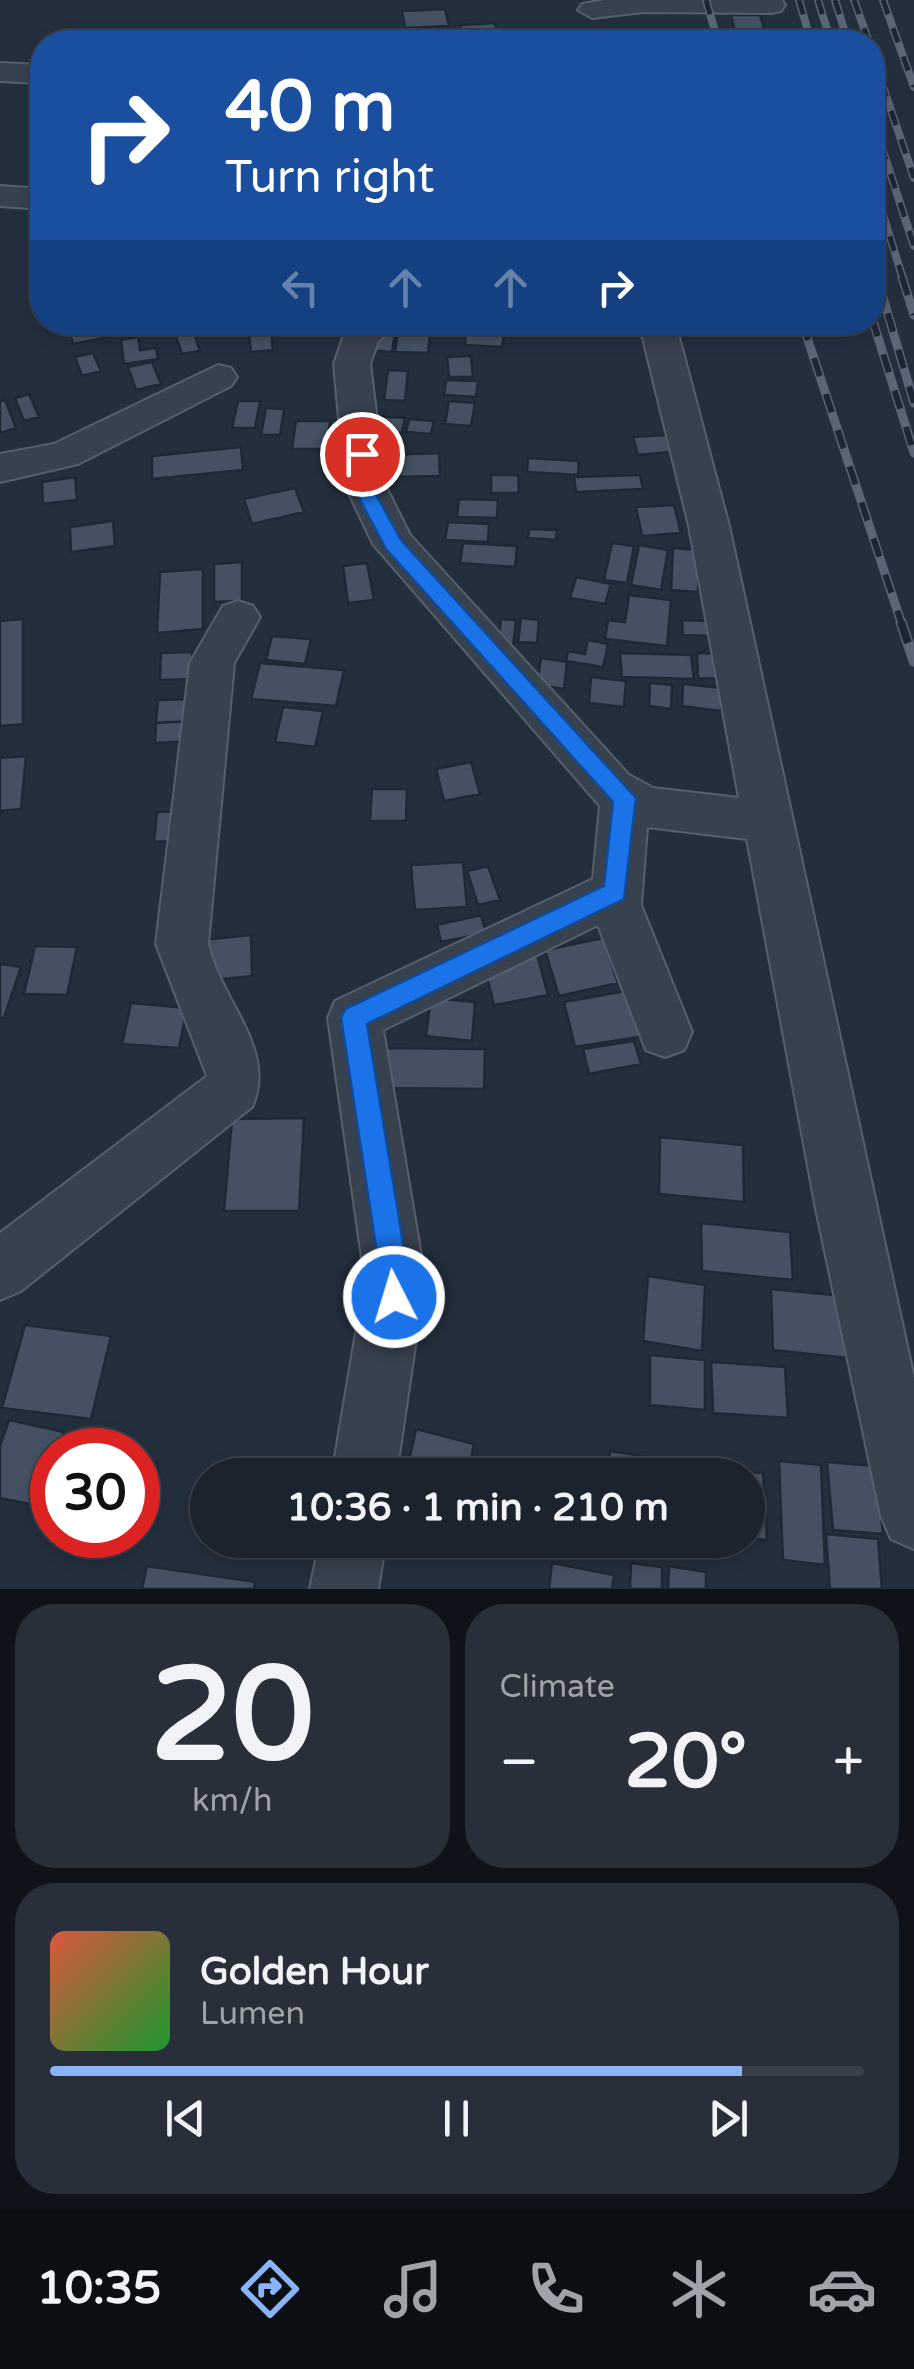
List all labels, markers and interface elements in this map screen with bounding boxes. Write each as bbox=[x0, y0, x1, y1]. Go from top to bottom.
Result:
text: 40 m bbox=[225, 66, 395, 150]
icon: right bbox=[60, 70, 190, 200]
text: Turn right bbox=[225, 151, 434, 205]
icon: left bbox=[273, 260, 328, 315]
icon: ahead bbox=[378, 260, 433, 315]
icon: ahead bbox=[483, 260, 538, 315]
icon: right bbox=[588, 260, 643, 315]
pin bbox=[320, 412, 405, 497]
icon: arrive bbox=[335, 427, 390, 482]
position arrow bbox=[342, 1245, 446, 1349]
speed limit sign: 30 bbox=[30, 1428, 160, 1558]
text: 10:36 · 1 min · 210 m bbox=[286, 1485, 669, 1531]
text: 20 bbox=[151, 1639, 314, 1795]
text: Climate bbox=[500, 1668, 615, 1706]
text: 20° bbox=[625, 1717, 747, 1807]
text: − bbox=[500, 1730, 539, 1796]
text: + bbox=[833, 1730, 864, 1796]
text: km/h bbox=[192, 1782, 272, 1820]
text: Golden Hour bbox=[200, 1949, 429, 1995]
text: Lumen bbox=[200, 1995, 305, 2033]
icon: previous bbox=[158, 2091, 213, 2146]
icon: pause bbox=[429, 2091, 484, 2146]
icon: next bbox=[701, 2091, 756, 2146]
icon: directions bbox=[235, 2254, 305, 2324]
icon: music bbox=[378, 2254, 448, 2324]
icon: phone bbox=[521, 2254, 591, 2324]
icon: climate bbox=[664, 2254, 734, 2324]
icon: car bbox=[807, 2254, 877, 2324]
text: 10:35 bbox=[37, 2262, 161, 2316]

